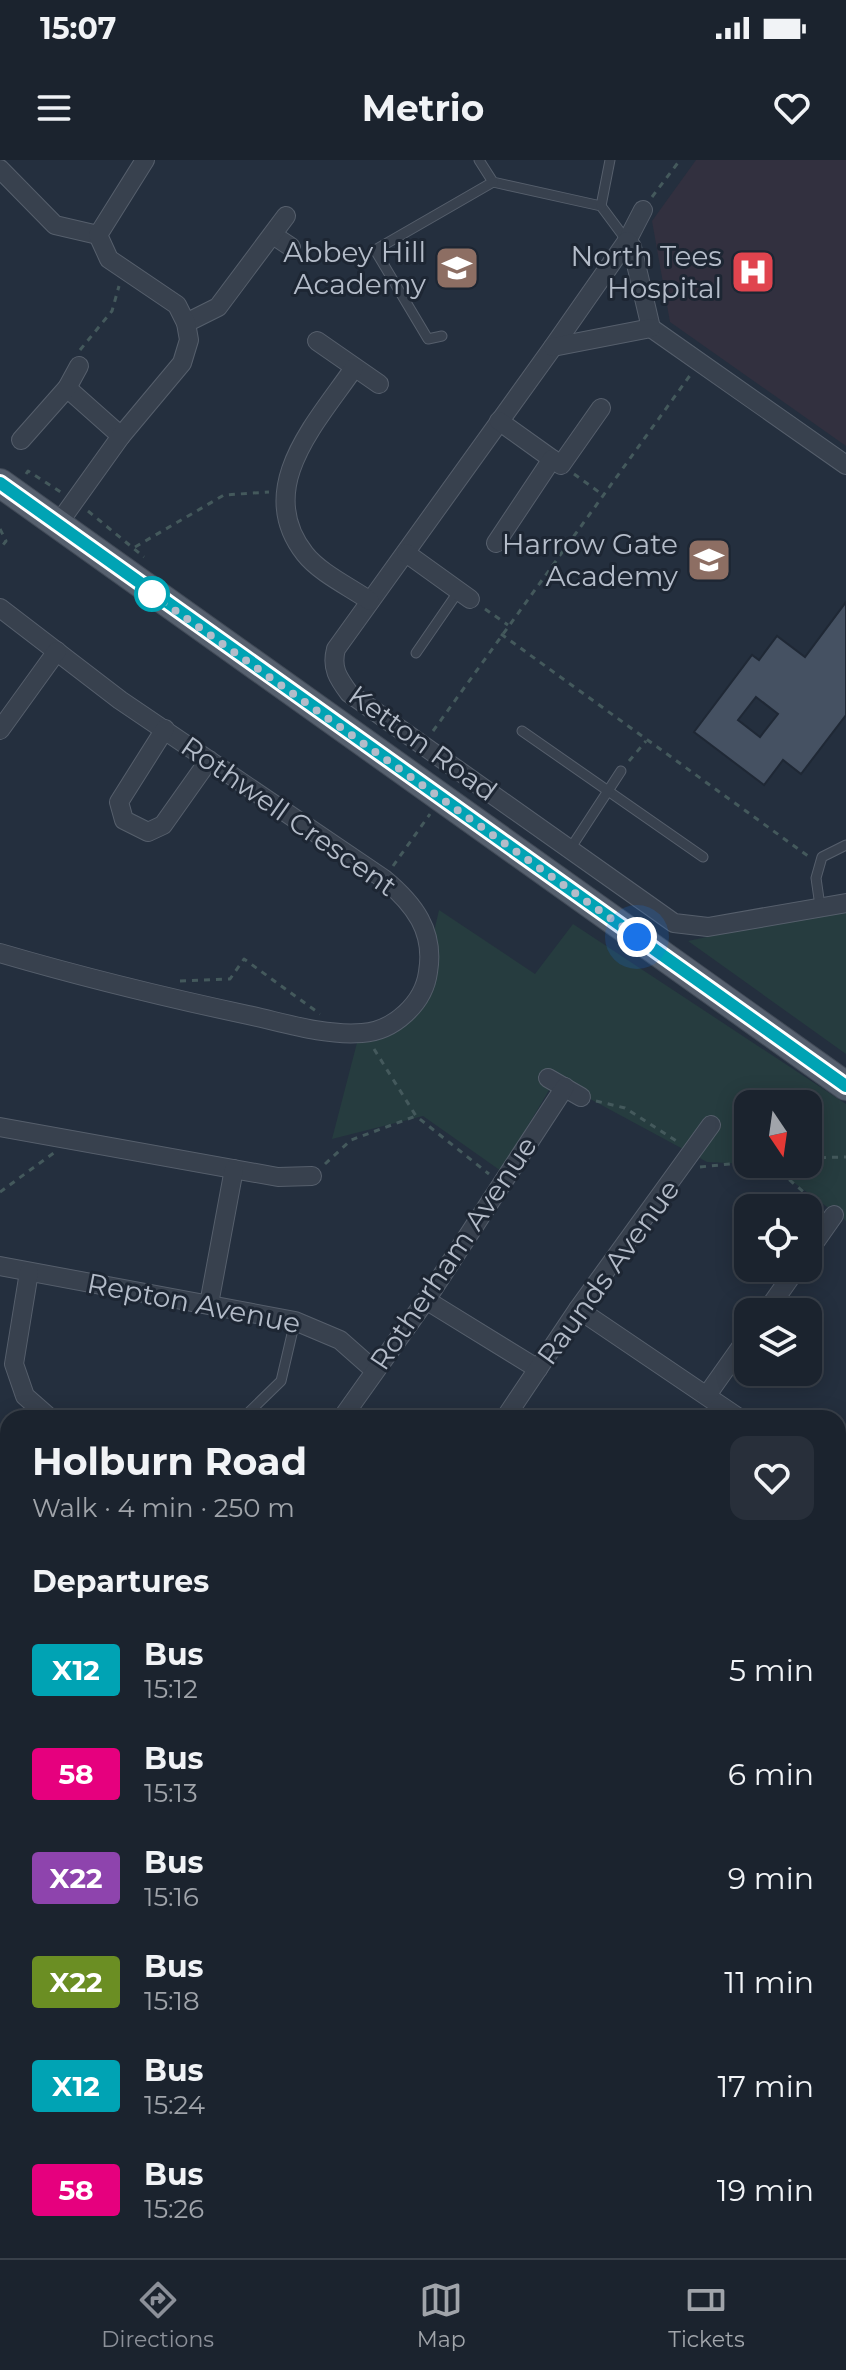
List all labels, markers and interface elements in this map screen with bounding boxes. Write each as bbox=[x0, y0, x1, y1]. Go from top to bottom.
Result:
text: 15:07 bbox=[40, 10, 116, 47]
icon: menu bbox=[32, 86, 76, 130]
text: Metrio bbox=[362, 86, 484, 130]
icon: heart bbox=[770, 86, 814, 130]
place label: Abbey Hill Academy bbox=[283, 235, 427, 301]
place label: North Tees Hospital bbox=[570, 239, 722, 305]
school or university icon: Abbey Hill Academy bbox=[433, 244, 481, 292]
hospital icon: North Tees Hospital bbox=[729, 248, 777, 296]
place label: Harrow Gate Academy bbox=[502, 527, 679, 593]
school or university icon: Harrow Gate Academy bbox=[685, 536, 733, 584]
unlabelled marker bbox=[135, 577, 169, 611]
street label: Ketton Road bbox=[342, 678, 504, 808]
street label: Rothwell Crescent bbox=[175, 729, 403, 903]
your location bbox=[617, 917, 657, 957]
north arrow bbox=[734, 1090, 822, 1178]
map controls bbox=[734, 1090, 822, 1386]
street label: Rotherham Avenue bbox=[362, 1130, 544, 1376]
street label: Raunds Avenue bbox=[530, 1173, 686, 1371]
button: locate bbox=[734, 1194, 822, 1282]
street label: Repton Avenue bbox=[85, 1266, 303, 1340]
button: layers bbox=[734, 1298, 822, 1386]
button: heart bbox=[730, 1436, 814, 1520]
text: Holburn Road bbox=[32, 1438, 307, 1485]
text: Walk · 4 min · 250 m bbox=[32, 1492, 295, 1524]
text: Departures bbox=[32, 1563, 209, 1600]
text: Bus bbox=[144, 1636, 204, 1673]
text: 5 min bbox=[729, 1652, 814, 1689]
text: X12 bbox=[52, 1653, 100, 1687]
text: 15:12 bbox=[144, 1673, 198, 1705]
text: Bus bbox=[144, 1740, 204, 1777]
text: 6 min bbox=[728, 1756, 814, 1793]
text: 58 bbox=[58, 1757, 94, 1791]
text: 15:13 bbox=[144, 1777, 198, 1809]
text: Bus bbox=[144, 1844, 204, 1881]
text: 9 min bbox=[728, 1860, 814, 1897]
text: X22 bbox=[49, 1861, 103, 1895]
text: 15:16 bbox=[144, 1881, 199, 1913]
text: Bus bbox=[144, 1948, 204, 1985]
text: 11 min bbox=[724, 1964, 814, 2001]
text: X22 bbox=[49, 1965, 103, 1999]
text: 15:18 bbox=[144, 1985, 200, 2017]
text: Bus bbox=[144, 2052, 204, 2089]
text: 17 min bbox=[717, 2068, 814, 2105]
text: X12 bbox=[52, 2069, 100, 2103]
text: 15:24 bbox=[144, 2089, 205, 2121]
text: Bus bbox=[144, 2156, 204, 2193]
text: 19 min bbox=[717, 2172, 814, 2209]
text: 58 bbox=[58, 2173, 94, 2207]
text: 15:26 bbox=[144, 2193, 204, 2225]
tab: Directions bbox=[101, 2278, 214, 2353]
tab: Map bbox=[417, 2278, 466, 2353]
tab: Tickets bbox=[668, 2278, 745, 2353]

